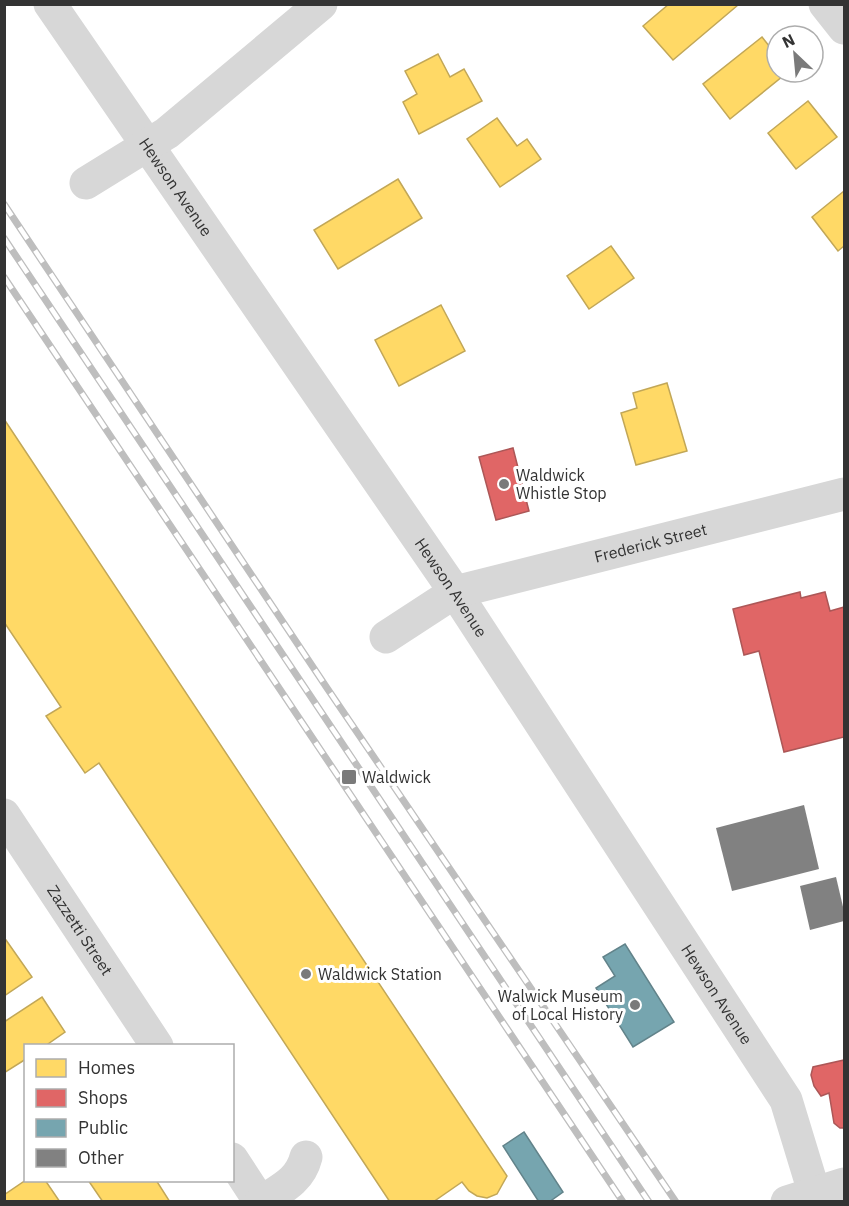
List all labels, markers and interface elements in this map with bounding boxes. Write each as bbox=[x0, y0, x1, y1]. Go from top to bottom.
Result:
north arrow bbox=[765, 24, 825, 84]
text: N bbox=[779, 29, 798, 52]
street label: Hewson Avenue bbox=[135, 134, 217, 240]
place label: Waldwick Whistle Stop bbox=[516, 465, 607, 503]
marker: Waldwick Whistle Stop bbox=[497, 477, 511, 491]
street label: Frederick Street bbox=[592, 519, 709, 567]
street label: Hewson Avenue bbox=[411, 534, 492, 641]
place label: Waldwick bbox=[362, 767, 432, 787]
marker: Waldwick bbox=[340, 768, 358, 786]
street label: Zazzetti Street bbox=[43, 881, 117, 979]
street label: Hewson Avenue bbox=[677, 940, 757, 1048]
place label: Waldwick Station bbox=[318, 964, 442, 984]
marker: Waldwick Station bbox=[299, 967, 313, 981]
place label: Walwick Museum of Local History bbox=[498, 986, 623, 1024]
marker: Walwick Museum of Local History bbox=[628, 998, 642, 1012]
legend bbox=[24, 1044, 234, 1182]
text: Homes bbox=[78, 1056, 135, 1079]
text: Shops bbox=[78, 1086, 128, 1109]
text: Public bbox=[78, 1116, 128, 1139]
text: Other bbox=[78, 1146, 124, 1169]

